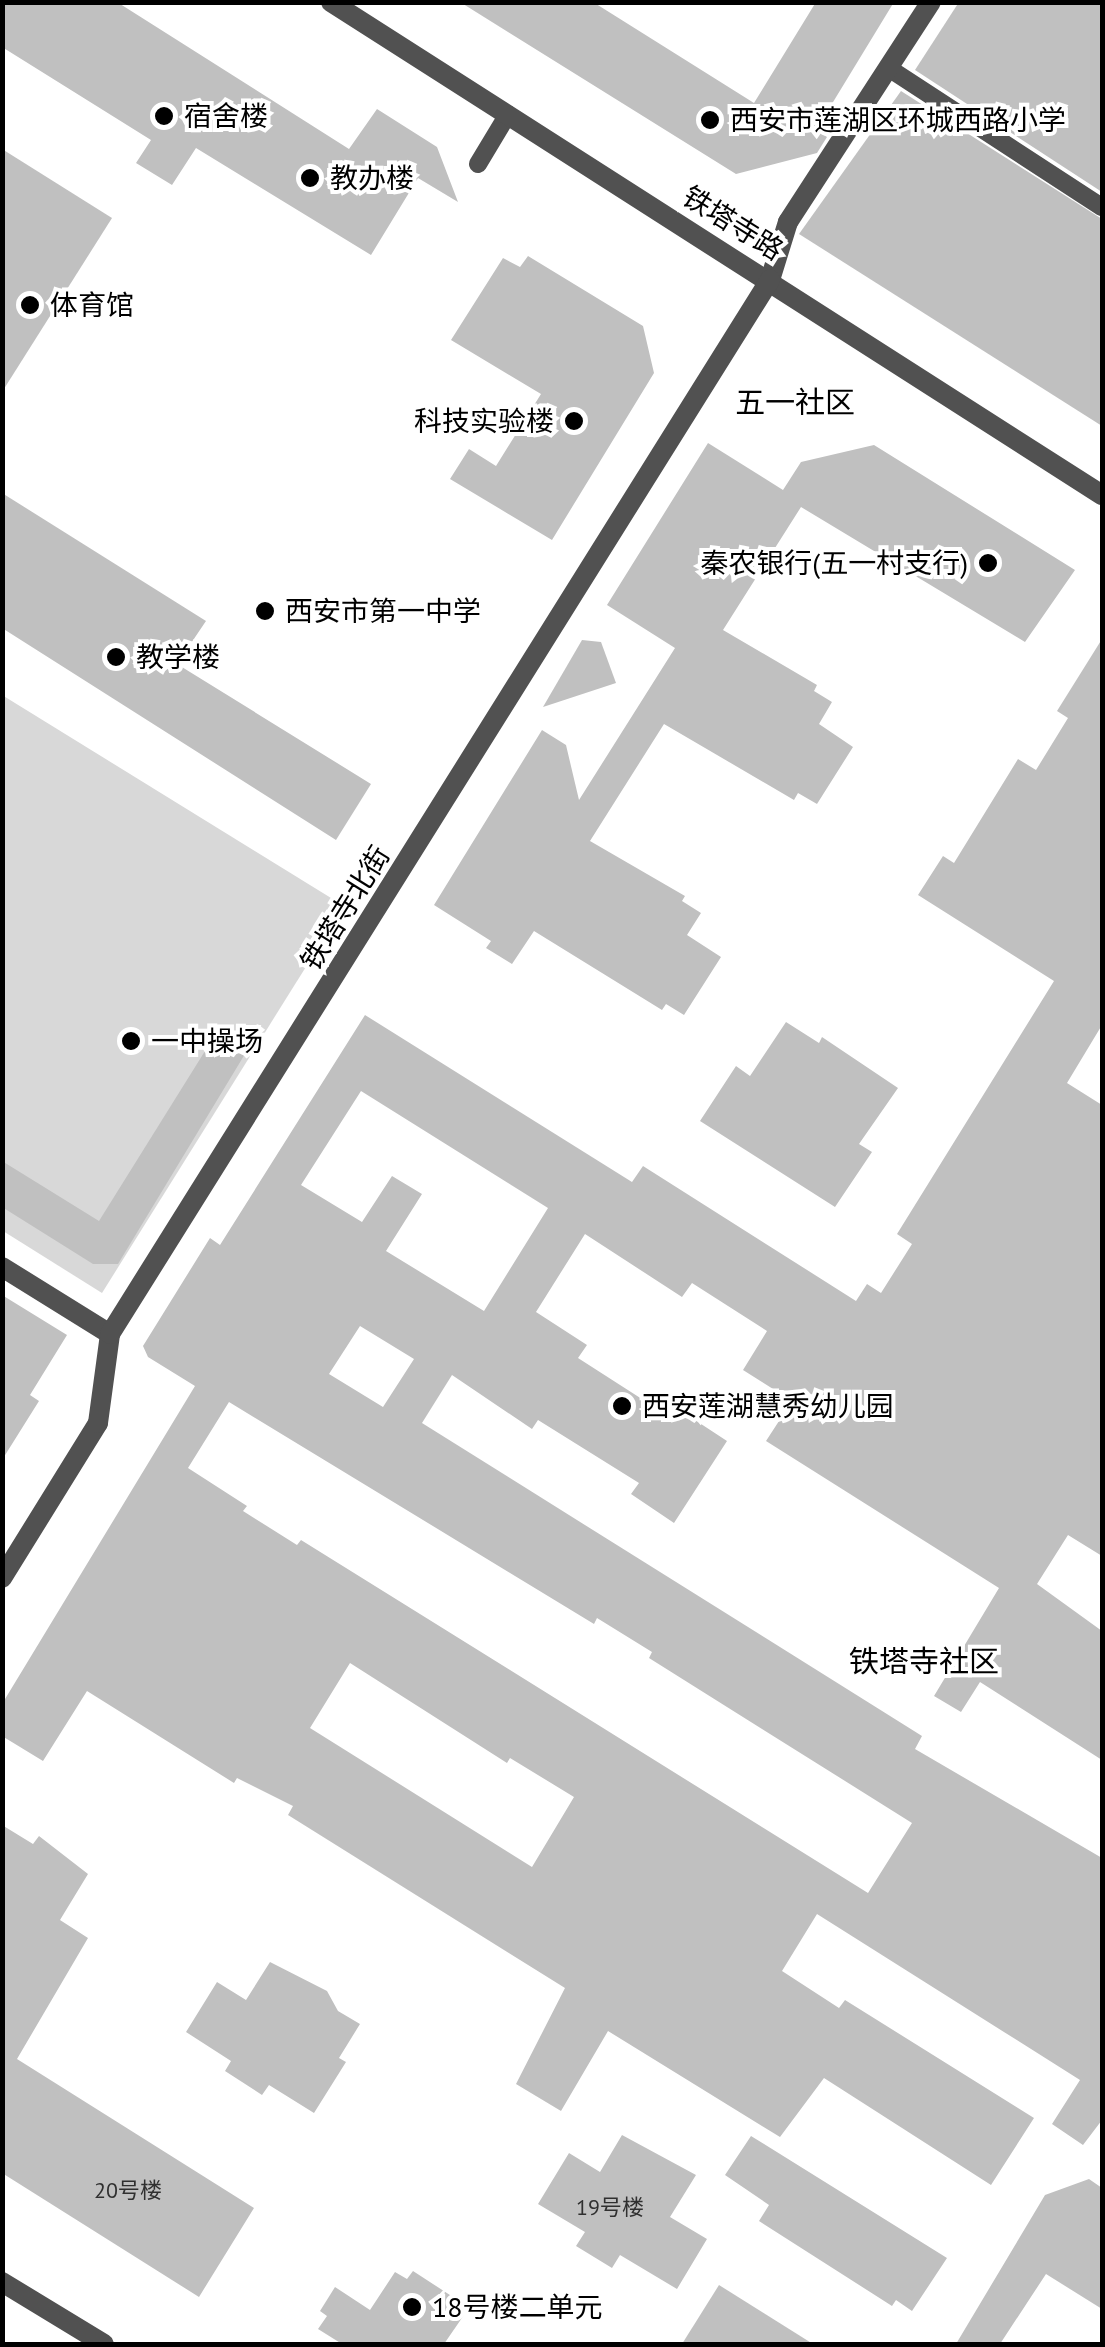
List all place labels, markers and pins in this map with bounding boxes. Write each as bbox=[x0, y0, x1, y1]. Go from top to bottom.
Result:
place label: 宿舍楼 bbox=[184, 99, 268, 133]
place label: 西安市莲湖区环城西路小学 bbox=[730, 103, 1066, 137]
marker: 宿舍楼 bbox=[153, 105, 175, 127]
marker: 西安市莲湖区环城西路小学 bbox=[699, 109, 721, 131]
place label: 教办楼 bbox=[330, 161, 414, 195]
marker: 教办楼 bbox=[299, 167, 321, 189]
place label: 体育馆 bbox=[50, 288, 134, 322]
marker: 体育馆 bbox=[19, 294, 41, 316]
place label: 科技实验楼 bbox=[414, 404, 554, 438]
marker: 科技实验楼 bbox=[563, 410, 585, 432]
place label: 秦农银行(五一村支行) bbox=[700, 546, 968, 580]
marker: 秦农银行(五一村支行) bbox=[977, 552, 999, 574]
place label: 西安市第一中学 bbox=[285, 594, 481, 628]
marker: 西安市第一中学 bbox=[254, 600, 276, 622]
place label: 教学楼 bbox=[136, 640, 220, 674]
marker: 教学楼 bbox=[105, 646, 127, 668]
place label: 一中操场 bbox=[151, 1024, 263, 1058]
marker: 一中操场 bbox=[120, 1030, 142, 1052]
place label: 西安莲湖慧秀幼儿园 bbox=[642, 1389, 894, 1423]
marker: 西安莲湖慧秀幼儿园 bbox=[611, 1395, 633, 1417]
place label: 18号楼二单元 bbox=[432, 2290, 603, 2324]
marker: 18号楼二单元 bbox=[401, 2296, 423, 2318]

